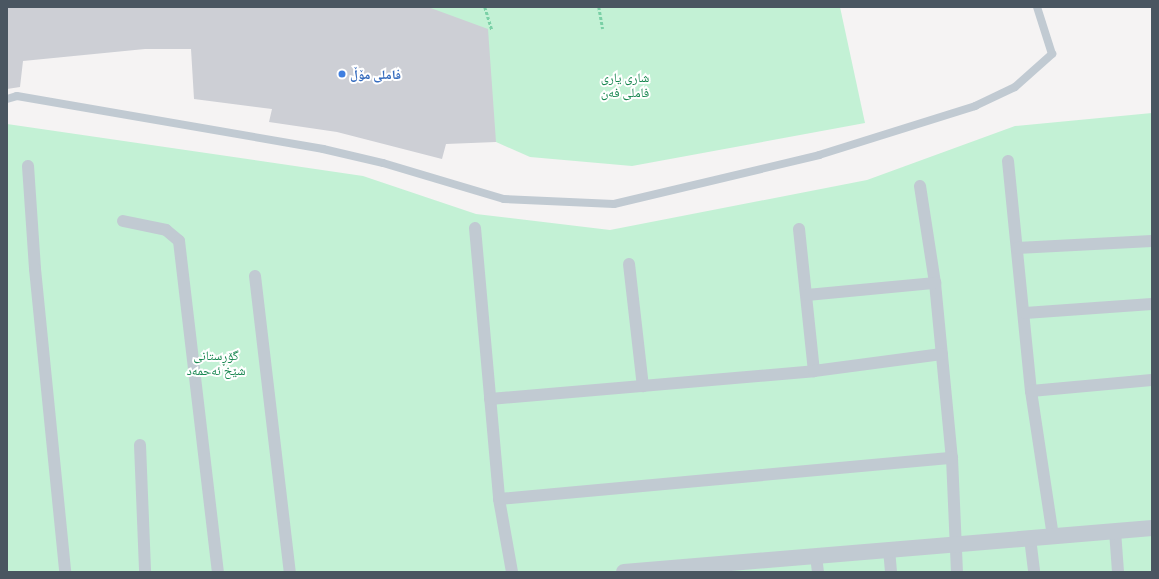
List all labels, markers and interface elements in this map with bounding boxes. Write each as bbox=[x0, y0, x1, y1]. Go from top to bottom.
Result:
place label: فاملی مۆڵ bbox=[350, 66, 401, 82]
marker: فاملی مۆڵ bbox=[337, 69, 347, 79]
park label: شاری یاری فاملی فەن bbox=[601, 70, 649, 101]
park label: گۆڕستانی شێخ ئەحمەد bbox=[186, 348, 246, 379]

